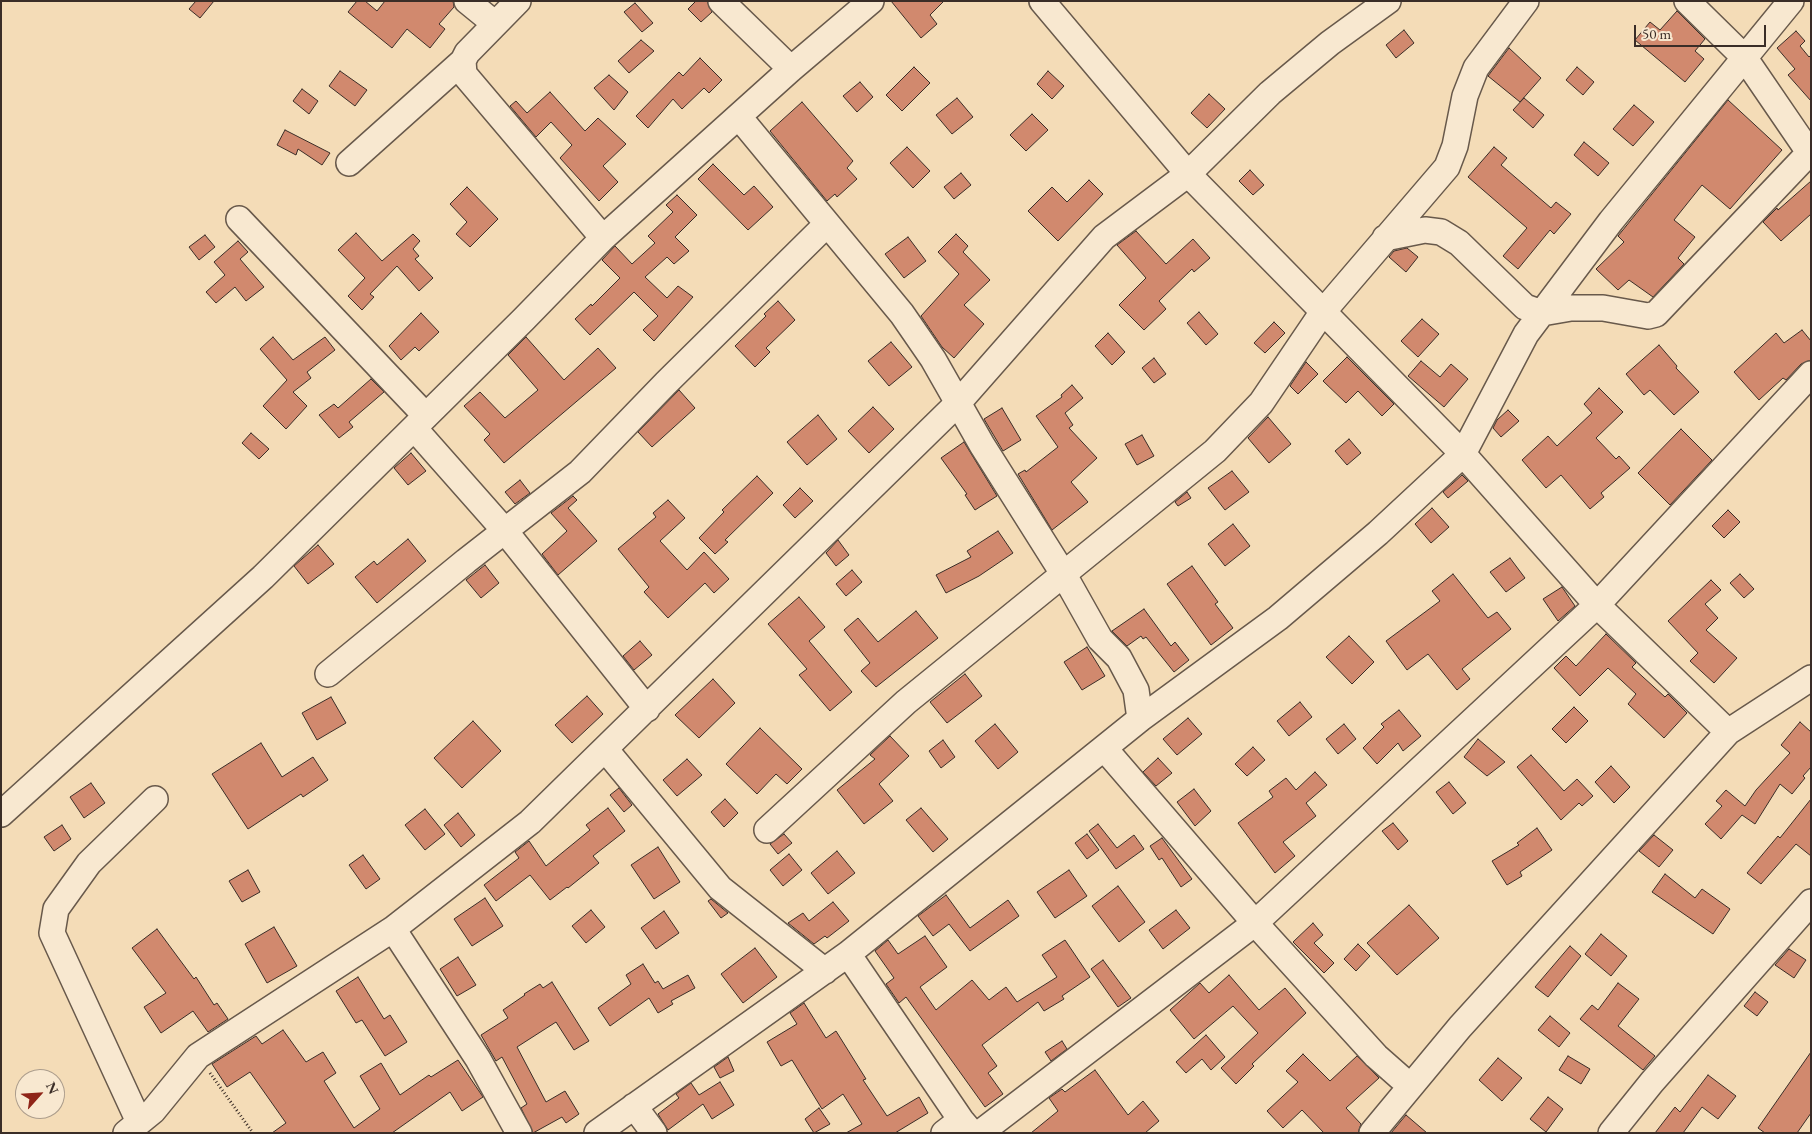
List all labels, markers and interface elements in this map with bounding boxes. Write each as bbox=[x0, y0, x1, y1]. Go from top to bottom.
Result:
scale bar bbox=[1637, 15, 1770, 47]
text: 50 m bbox=[1642, 24, 1671, 43]
north arrow bbox=[15, 1069, 65, 1119]
text: N bbox=[42, 1079, 63, 1097]

